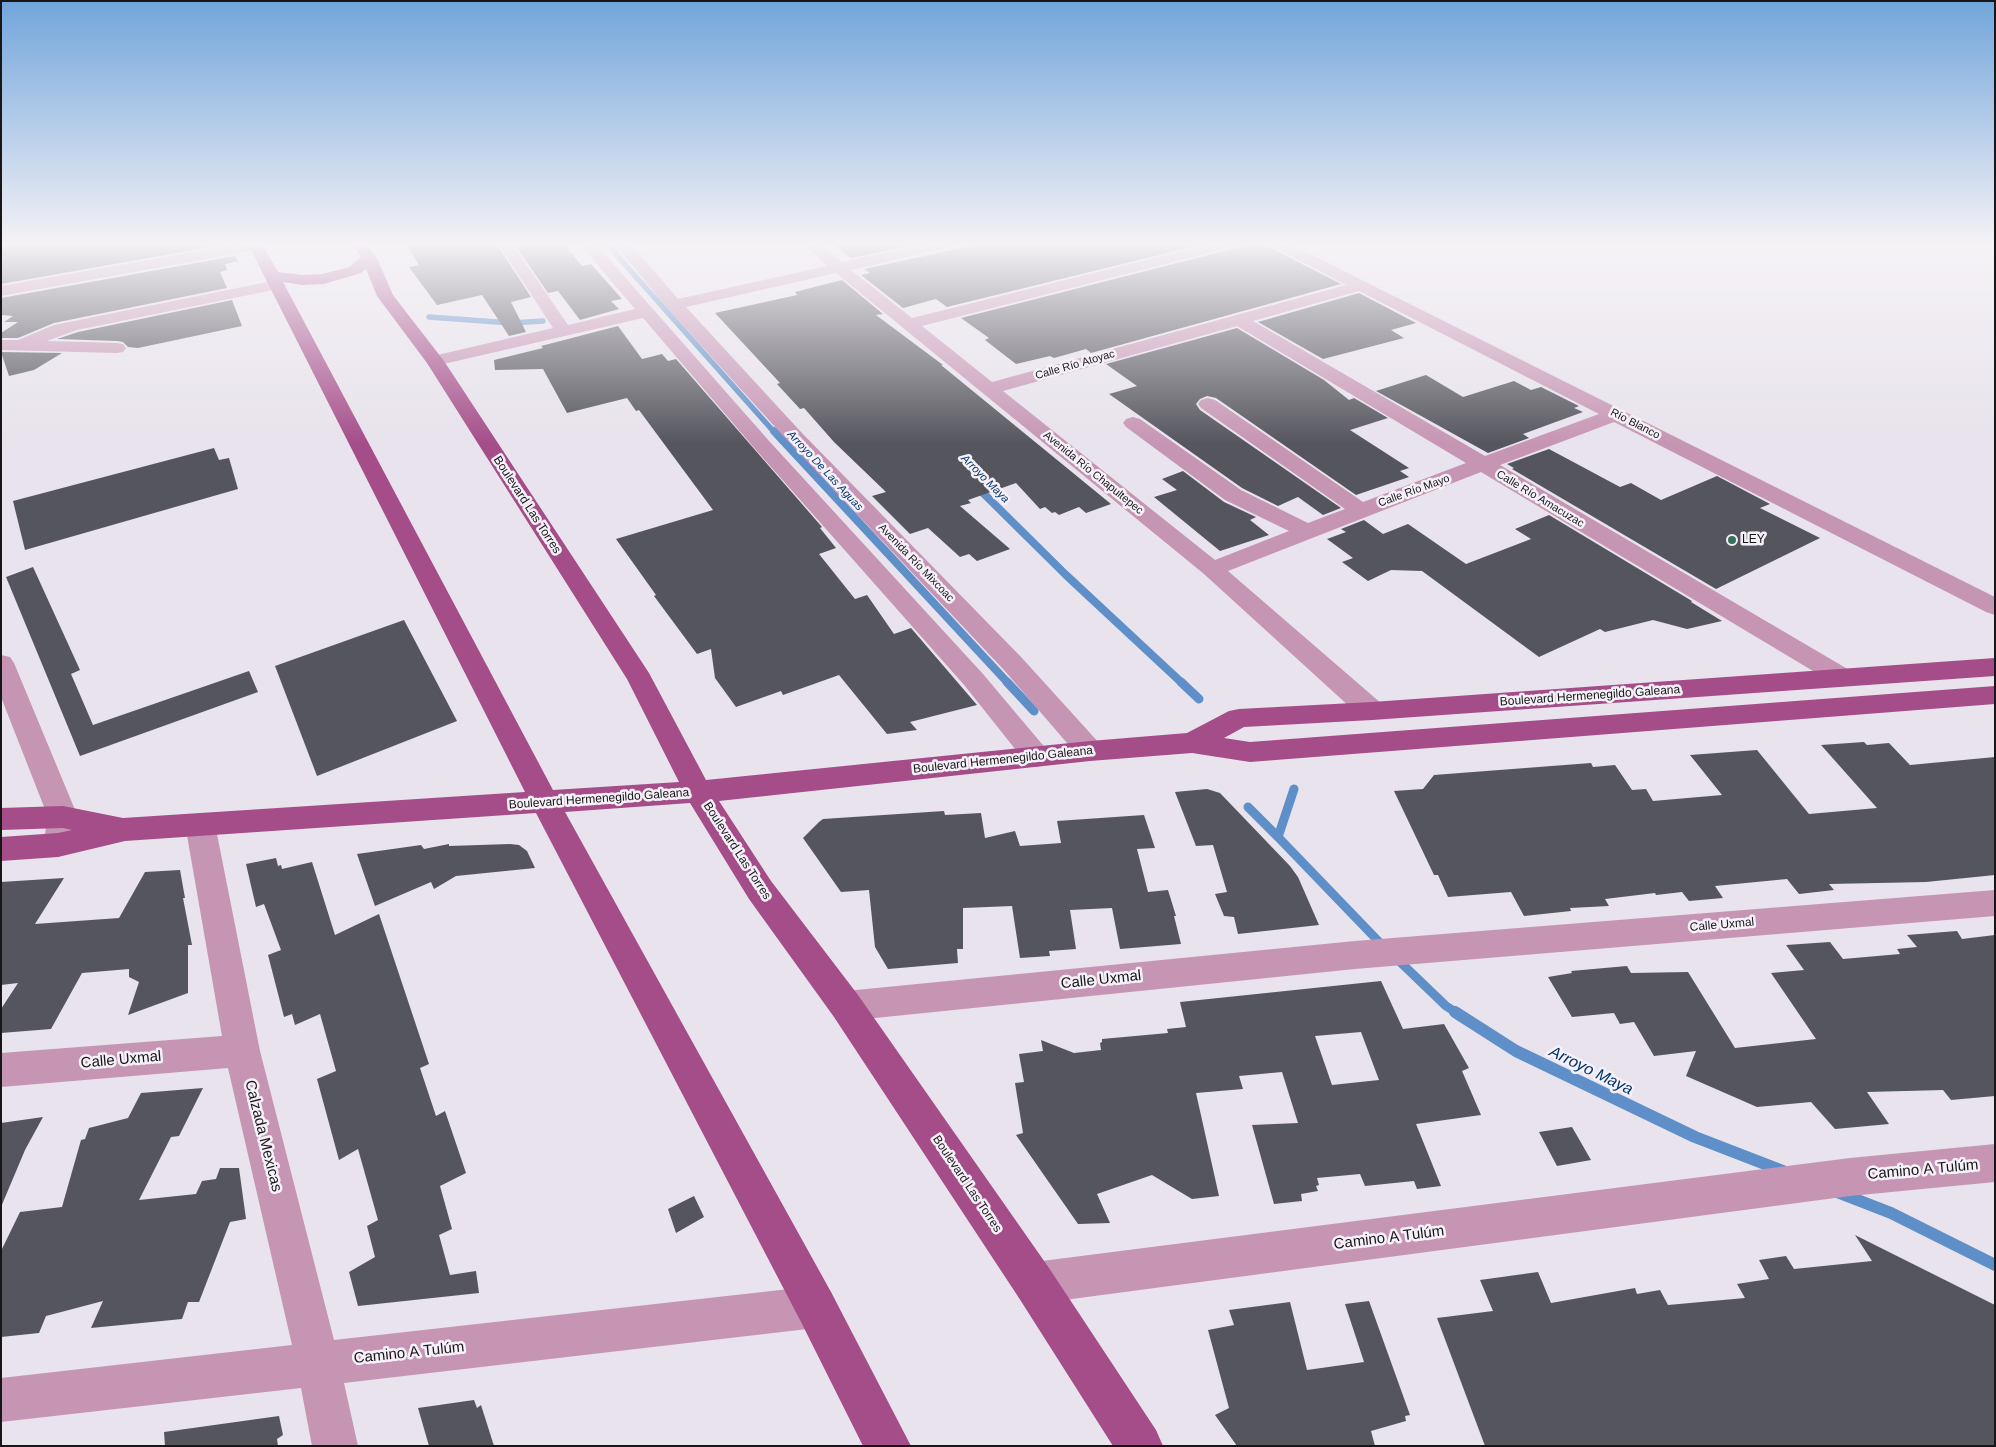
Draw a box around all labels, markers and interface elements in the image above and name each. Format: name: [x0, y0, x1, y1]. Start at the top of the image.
street label: Calle Río Atoyac: [1034, 347, 1116, 383]
street label: Río Blanco: [1608, 406, 1662, 442]
water label: Arroyo De Las Aguas: [785, 428, 865, 514]
street label: Avenida Río Chapultepec: [1040, 429, 1146, 517]
water label: Arroyo Maya: [958, 452, 1012, 506]
street label: Boulevard Las Torres: [490, 454, 564, 556]
street label: Calle Río Amacuzac: [1494, 468, 1586, 530]
street label: Calle Río Mayo: [1376, 472, 1452, 510]
street label: Avenida Río Mixcoac: [875, 521, 957, 605]
place label: LEY: [1742, 533, 1765, 547]
marker: LEY: [1726, 534, 1738, 546]
street label: Boulevard Hermenegildo Galeana: [1499, 683, 1681, 709]
street label: Boulevard Hermenegildo Galeana: [912, 743, 1094, 777]
street label: Boulevard Hermenegildo Galeana: [508, 786, 690, 812]
street label: Boulevard Las Torres: [700, 800, 774, 902]
street label: Calle Uxmal: [1689, 915, 1755, 935]
street label: Calle Uxmal: [1060, 967, 1142, 993]
water label: Arroyo Maya: [1546, 1042, 1636, 1100]
street label: Calle Uxmal: [80, 1048, 162, 1072]
street label: Calzada Mexicas: [240, 1078, 286, 1194]
street label: Boulevard Las Torres: [929, 1133, 1005, 1235]
street label: Camino A Tulúm: [1867, 1156, 1979, 1184]
street label: Camino A Tulúm: [1333, 1222, 1445, 1254]
street label: Camino A Tulúm: [353, 1338, 465, 1368]

